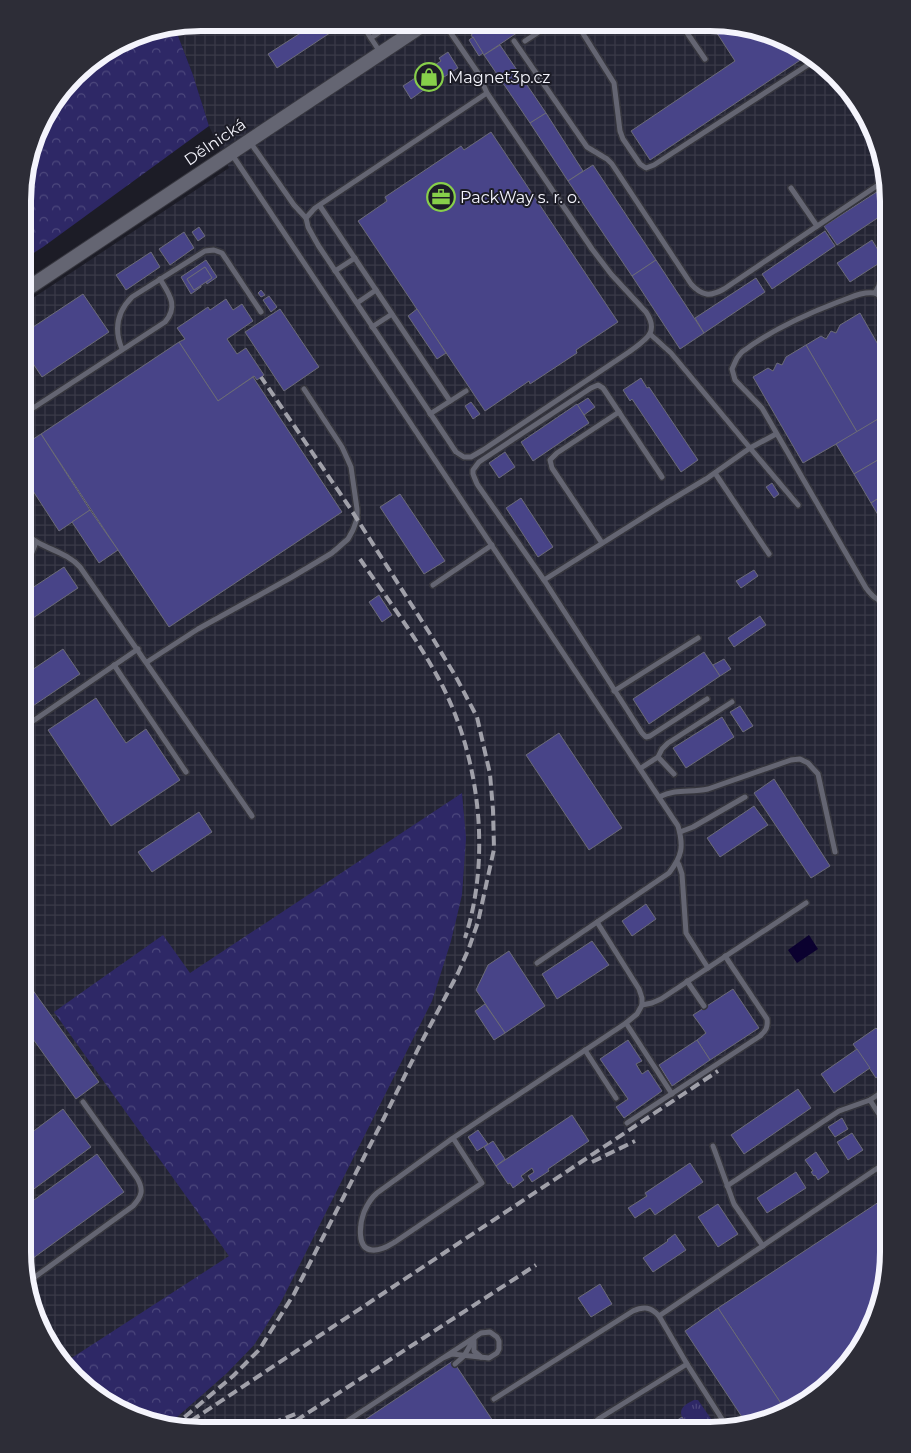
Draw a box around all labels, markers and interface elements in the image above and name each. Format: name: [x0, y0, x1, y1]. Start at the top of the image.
shop icon: Magnet3p.cz: [414, 62, 444, 92]
place label: Magnet3p.cz: [448, 68, 551, 87]
street label: Dělnická: [181, 115, 249, 169]
office icon: PackWay s. r. o.: [426, 182, 456, 212]
place label: PackWay s. r. o.: [460, 188, 580, 207]

